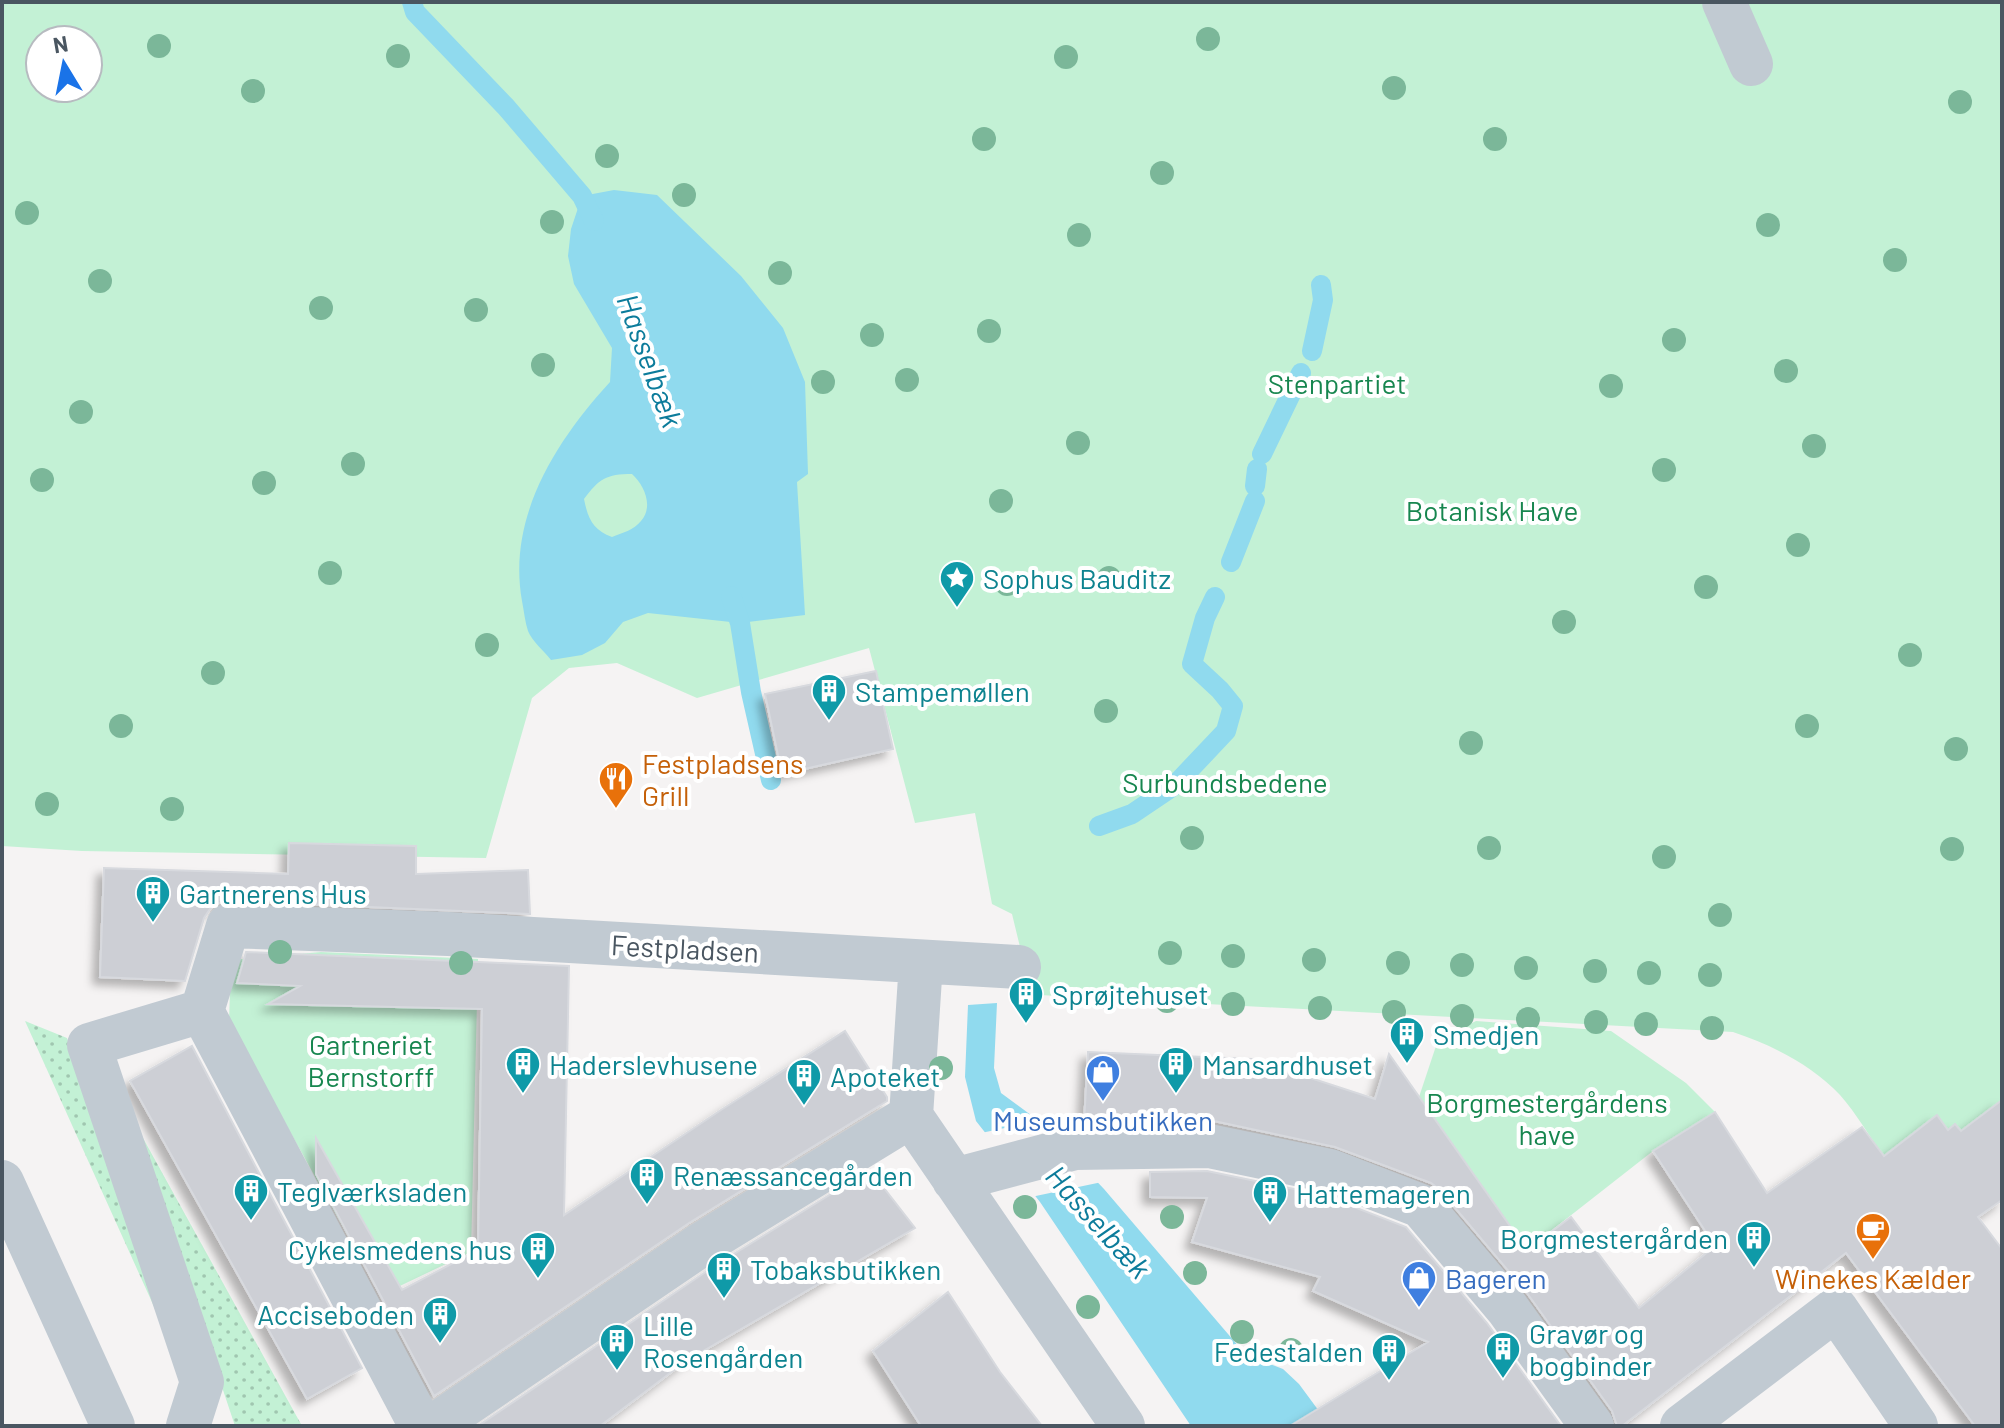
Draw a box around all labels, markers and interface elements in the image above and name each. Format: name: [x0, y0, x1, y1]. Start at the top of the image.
north arrow: [24, 24, 104, 104]
text: N: [51, 29, 70, 57]
water label: Hasselbæk: [610, 288, 692, 432]
park label: Stenpartiet: [1268, 366, 1406, 400]
park label: Botanisk Have: [1406, 493, 1578, 527]
place icon: Sophus Bauditz: [938, 559, 976, 609]
place label: Sophus Bauditz: [983, 561, 1171, 595]
building icon: Stampemøllen: [810, 672, 848, 722]
place label: Stampemøllen: [855, 674, 1030, 708]
place label: Festpladsens Grill: [642, 746, 804, 812]
restaurant icon: Festpladsens Grill: [597, 760, 635, 810]
park label: Surbundsbedene: [1122, 765, 1328, 799]
building icon: Gartnerens Hus: [134, 874, 172, 924]
place label: Gartnerens Hus: [179, 876, 367, 910]
street label: Festpladsen: [610, 927, 760, 969]
building icon: Sprøjtehuset: [1007, 975, 1045, 1025]
place label: Sprøjtehuset: [1052, 977, 1209, 1011]
building icon: Smedjen: [1388, 1015, 1426, 1065]
place label: Smedjen: [1433, 1017, 1539, 1051]
park label: Gartneriet Bernstorff: [308, 1027, 434, 1093]
building icon: Haderslevhusene: [504, 1045, 542, 1095]
building icon: Mansardhuset: [1157, 1045, 1195, 1095]
place label: Haderslevhusene: [549, 1047, 758, 1081]
place label: Mansardhuset: [1202, 1047, 1373, 1081]
shop icon: Museumsbutikken: [1084, 1053, 1122, 1103]
building icon: Apoteket: [785, 1057, 823, 1107]
place label: Apoteket: [830, 1059, 940, 1093]
park label: Borgmestergårdens have: [1426, 1085, 1668, 1151]
place label: Museumsbutikken: [993, 1103, 1213, 1137]
building icon: Renæssancegården: [628, 1156, 666, 1206]
water label: Hasselbæk: [1039, 1157, 1159, 1285]
place label: Renæssancegården: [673, 1158, 913, 1192]
building icon: Teglværksladen: [232, 1172, 270, 1222]
place label: Teglværksladen: [277, 1174, 467, 1208]
building icon: Hattemageren: [1251, 1174, 1289, 1224]
place label: Hattemageren: [1296, 1176, 1471, 1210]
cafe icon: Winekes Kælder: [1854, 1211, 1892, 1261]
building icon: Borgmestergården: [1735, 1219, 1773, 1269]
place label: Borgmestergården: [1500, 1221, 1728, 1255]
building icon: Cykelsmedens hus: [519, 1230, 557, 1280]
place label: Cykelsmedens hus: [288, 1232, 512, 1266]
building icon: Tobaksbutikken: [705, 1250, 743, 1300]
place label: Tobaksbutikken: [750, 1252, 941, 1286]
shop icon: Bageren: [1400, 1259, 1438, 1309]
place label: Bageren: [1445, 1261, 1547, 1295]
place label: Winekes Kælder: [1775, 1261, 1971, 1295]
building icon: Acciseboden: [421, 1295, 459, 1345]
place label: Acciseboden: [257, 1297, 414, 1331]
place label: Lille Rosengården: [643, 1308, 803, 1374]
place label: Gravør og bogbinder: [1529, 1316, 1652, 1382]
building icon: Lille Rosengården: [598, 1322, 636, 1372]
building icon: Gravør og bogbinder: [1484, 1330, 1522, 1380]
building icon: Fedestalden: [1370, 1332, 1408, 1382]
place label: Fedestalden: [1214, 1334, 1363, 1368]

